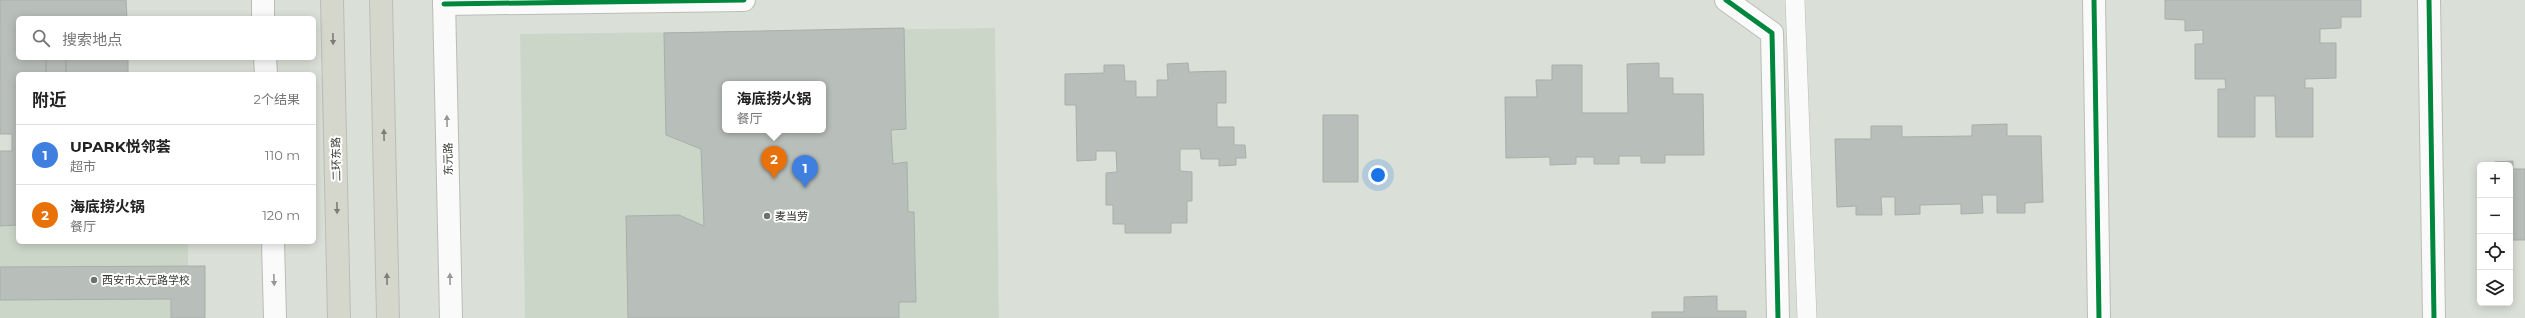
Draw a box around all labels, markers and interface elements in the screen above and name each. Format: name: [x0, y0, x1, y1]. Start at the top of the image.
search box: [16, 16, 316, 60]
icon: search: [30, 27, 52, 49]
text: 搜索地点: [62, 30, 122, 49]
one-way arrow: [330, 33, 336, 46]
popup: [722, 81, 826, 133]
text: 海底捞火锅: [736, 89, 812, 108]
text: 附近: [32, 90, 66, 110]
text: 2个结果: [254, 91, 300, 107]
text: 餐厅: [736, 110, 763, 126]
one-way arrow: [444, 114, 450, 127]
one-way arrow: [381, 128, 387, 141]
text: UPARK悦邻荟: [70, 137, 171, 156]
street label: 二环东路: [329, 137, 343, 181]
street label: 东元路: [441, 142, 455, 176]
pin: 2: [761, 146, 787, 179]
text: 1: [42, 147, 48, 163]
text: 110 m: [265, 147, 300, 163]
pin: 1: [792, 155, 818, 188]
text: 超市: [70, 158, 96, 174]
map controls: [2477, 162, 2513, 306]
button: +: [2477, 162, 2513, 198]
your location: [1368, 165, 1388, 185]
text: 海底捞火锅: [70, 197, 145, 216]
button: −: [2477, 198, 2513, 234]
one-way arrow: [333, 202, 340, 214]
text: 2: [41, 207, 49, 223]
text: 120 m: [262, 207, 300, 223]
place label: 麦当劳: [775, 209, 808, 223]
marker: 麦当劳: [762, 211, 772, 221]
text: 餐厅: [70, 218, 96, 234]
button: locate: [2477, 234, 2513, 270]
button: layers: [2477, 270, 2513, 306]
one-way arrow: [384, 272, 390, 285]
one-way arrow: [447, 272, 453, 285]
place label: 西安市太元路学校: [102, 273, 190, 287]
one-way arrow: [271, 274, 277, 287]
marker: 西安市太元路学校: [89, 275, 99, 285]

